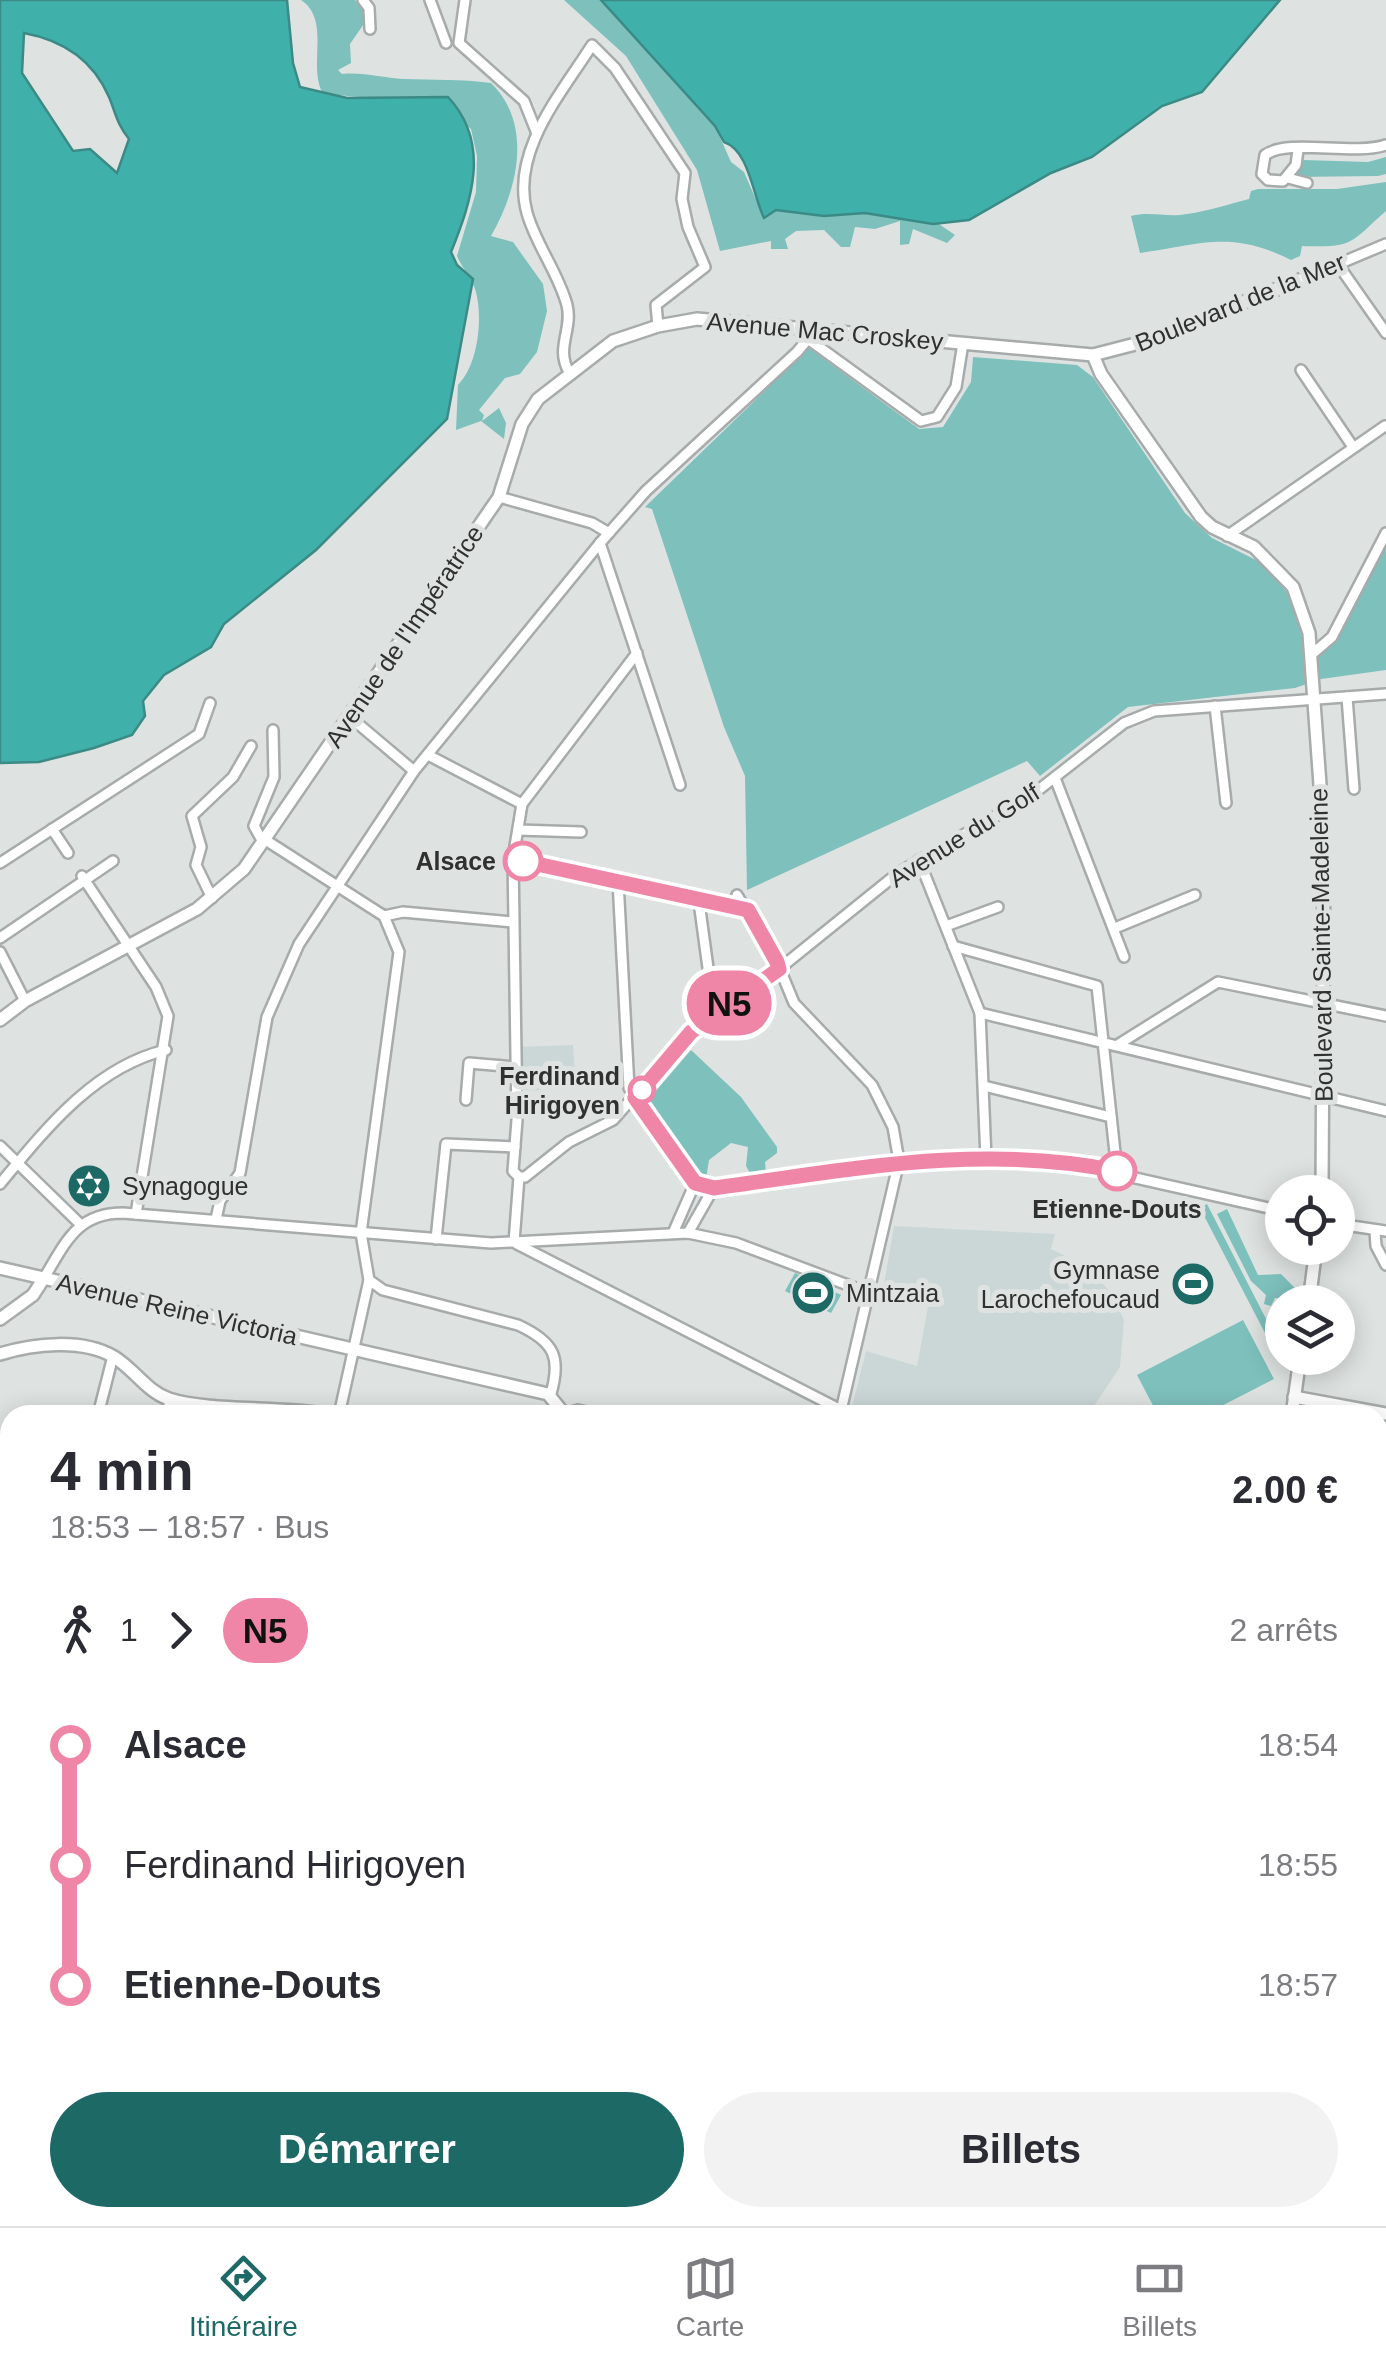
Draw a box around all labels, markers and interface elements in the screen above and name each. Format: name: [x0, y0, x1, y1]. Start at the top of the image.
street label: Boulevard de la Mer: [1131, 247, 1349, 357]
street label: Avenue Mac Croskey: [706, 307, 945, 355]
street label: Avenue de l'Impératrice: [319, 520, 489, 752]
street label: Avenue du Golf: [884, 778, 1044, 892]
street label: Boulevard Sainte-Madeleine: [1304, 788, 1338, 1102]
marker: Alsace: [504, 842, 542, 880]
place label: Alsace: [415, 847, 496, 875]
line badge: N5: [684, 970, 774, 1036]
text: N5: [707, 984, 751, 1023]
place label: Ferdinand Hirigoyen: [499, 1062, 620, 1119]
marker: Ferdinand Hirigoyen: [629, 1077, 655, 1103]
marker: Etienne-Douts: [1098, 1152, 1136, 1190]
synagogue icon: Synagogue: [66, 1163, 112, 1209]
place label: Synagogue: [122, 1172, 249, 1200]
map controls: [1265, 1175, 1355, 1375]
button: locate: [1265, 1175, 1355, 1265]
place label: Etienne-Douts: [1032, 1195, 1202, 1223]
place label: Gymnase Larochefoucaud: [981, 1256, 1160, 1313]
sports icon: Gymnase Larochefoucaud: [1170, 1261, 1216, 1307]
street label: Avenue Reine Victoria: [54, 1268, 300, 1350]
sports icon: Mintzaia: [790, 1270, 836, 1316]
place label: Mintzaia: [846, 1279, 939, 1307]
button: layers: [1265, 1285, 1355, 1375]
text: 4 min: [50, 1440, 194, 1502]
text: 2.00 €: [1232, 1469, 1338, 1511]
text: 18:53 – 18:57 · Bus: [50, 1509, 329, 1545]
icon: walk: [50, 1603, 105, 1658]
icon: forward: [153, 1603, 208, 1658]
text: N5: [243, 1611, 288, 1650]
text: 1: [120, 1612, 138, 1648]
text: 2 arrêts: [1230, 1612, 1338, 1648]
text: Alsace: [124, 1724, 247, 1766]
text: 18:54: [1258, 1727, 1338, 1763]
text: Ferdinand Hirigoyen: [124, 1844, 466, 1886]
text: 18:55: [1258, 1847, 1338, 1883]
text: Etienne-Douts: [124, 1964, 382, 2006]
text: 18:57: [1258, 1967, 1338, 2003]
button: Démarrer: [50, 2092, 684, 2207]
button: Billets: [704, 2092, 1338, 2207]
tab: Itinéraire: [189, 2251, 298, 2343]
tab: Carte: [676, 2251, 744, 2343]
tab: Billets: [1122, 2251, 1197, 2343]

